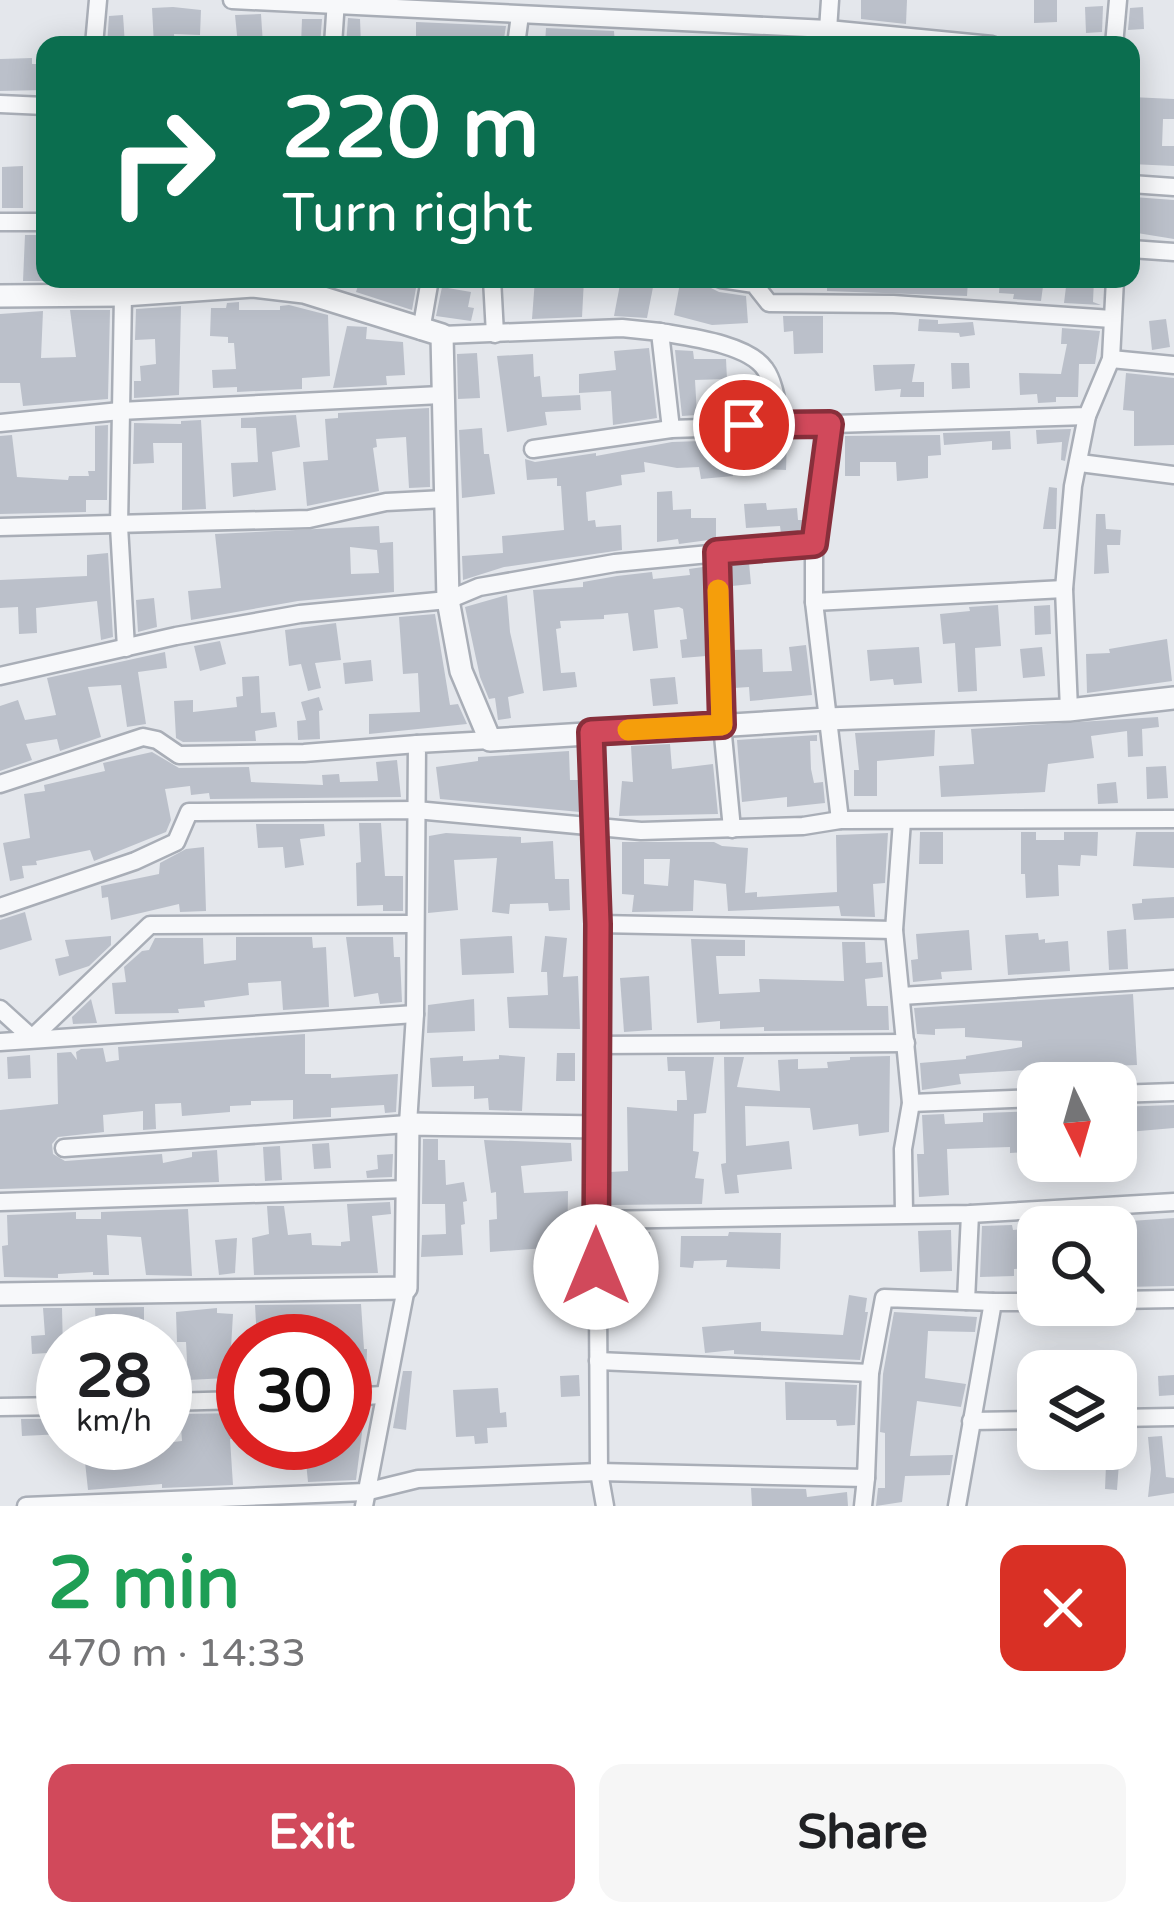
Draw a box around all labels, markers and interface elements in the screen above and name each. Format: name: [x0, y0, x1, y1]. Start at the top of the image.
text: 220 m: [282, 79, 539, 180]
icon: right: [84, 84, 240, 240]
text: Turn right: [282, 181, 533, 246]
pin: [693, 374, 795, 476]
icon: arrive: [711, 392, 777, 458]
north arrow: [1017, 1062, 1137, 1182]
map controls: [1017, 1062, 1137, 1470]
position arrow: [533, 1204, 659, 1330]
button: search: [1017, 1206, 1137, 1326]
speed limit sign: 30: [216, 1314, 372, 1470]
text: 28: [76, 1341, 152, 1413]
button: layers: [1017, 1350, 1137, 1470]
text: km/h: [76, 1403, 152, 1440]
text: 2 min: [48, 1541, 240, 1628]
button: close: [1000, 1545, 1126, 1671]
text: 470 m · 14:33: [48, 1630, 306, 1677]
button: Exit: [48, 1764, 575, 1902]
button: Share: [599, 1764, 1126, 1902]

